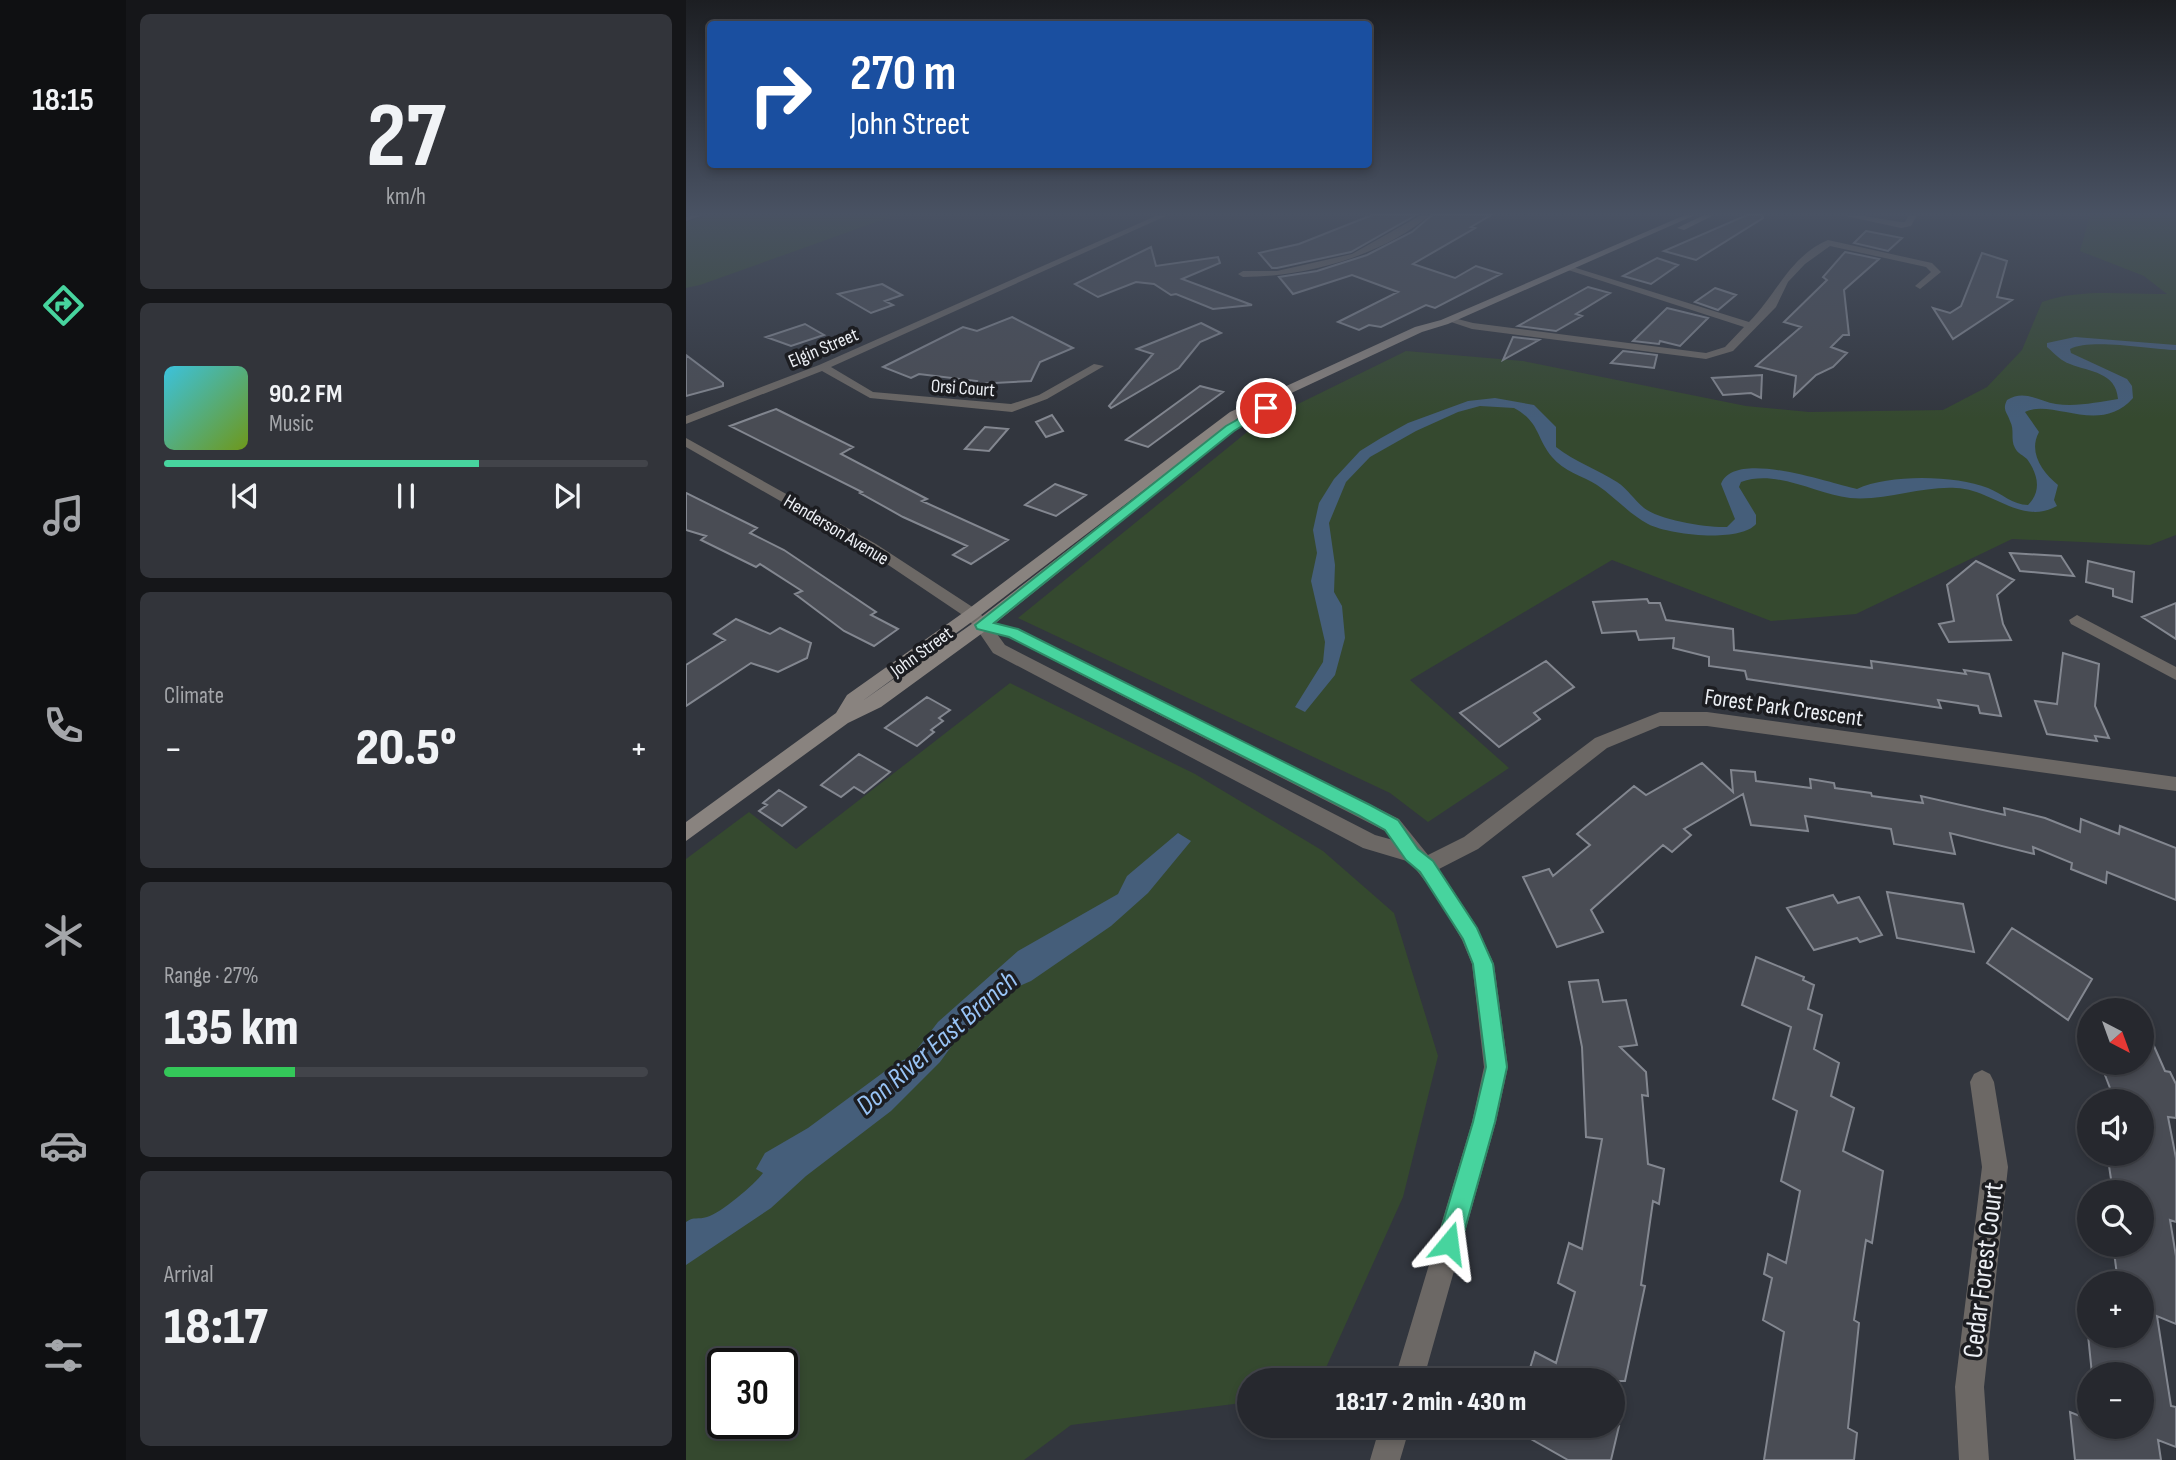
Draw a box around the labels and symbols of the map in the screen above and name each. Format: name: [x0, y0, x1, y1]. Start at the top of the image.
street label: Elgin Street: [785, 323, 862, 373]
street label: Orsi Court: [930, 375, 996, 402]
pin: [1236, 378, 1296, 438]
street label: Henderson Avenue: [780, 490, 893, 571]
street label: John Street: [886, 622, 958, 683]
street label: Forest Park Crescent: [1703, 683, 1865, 733]
water label: Don River East Branch: [850, 964, 1025, 1122]
north arrow: [2077, 998, 2154, 1074]
street label: Cedar Forest Court: [1956, 1180, 2011, 1360]
position arrow: [1412, 1206, 1486, 1280]
speed limit sign: 30: [707, 1348, 798, 1439]

